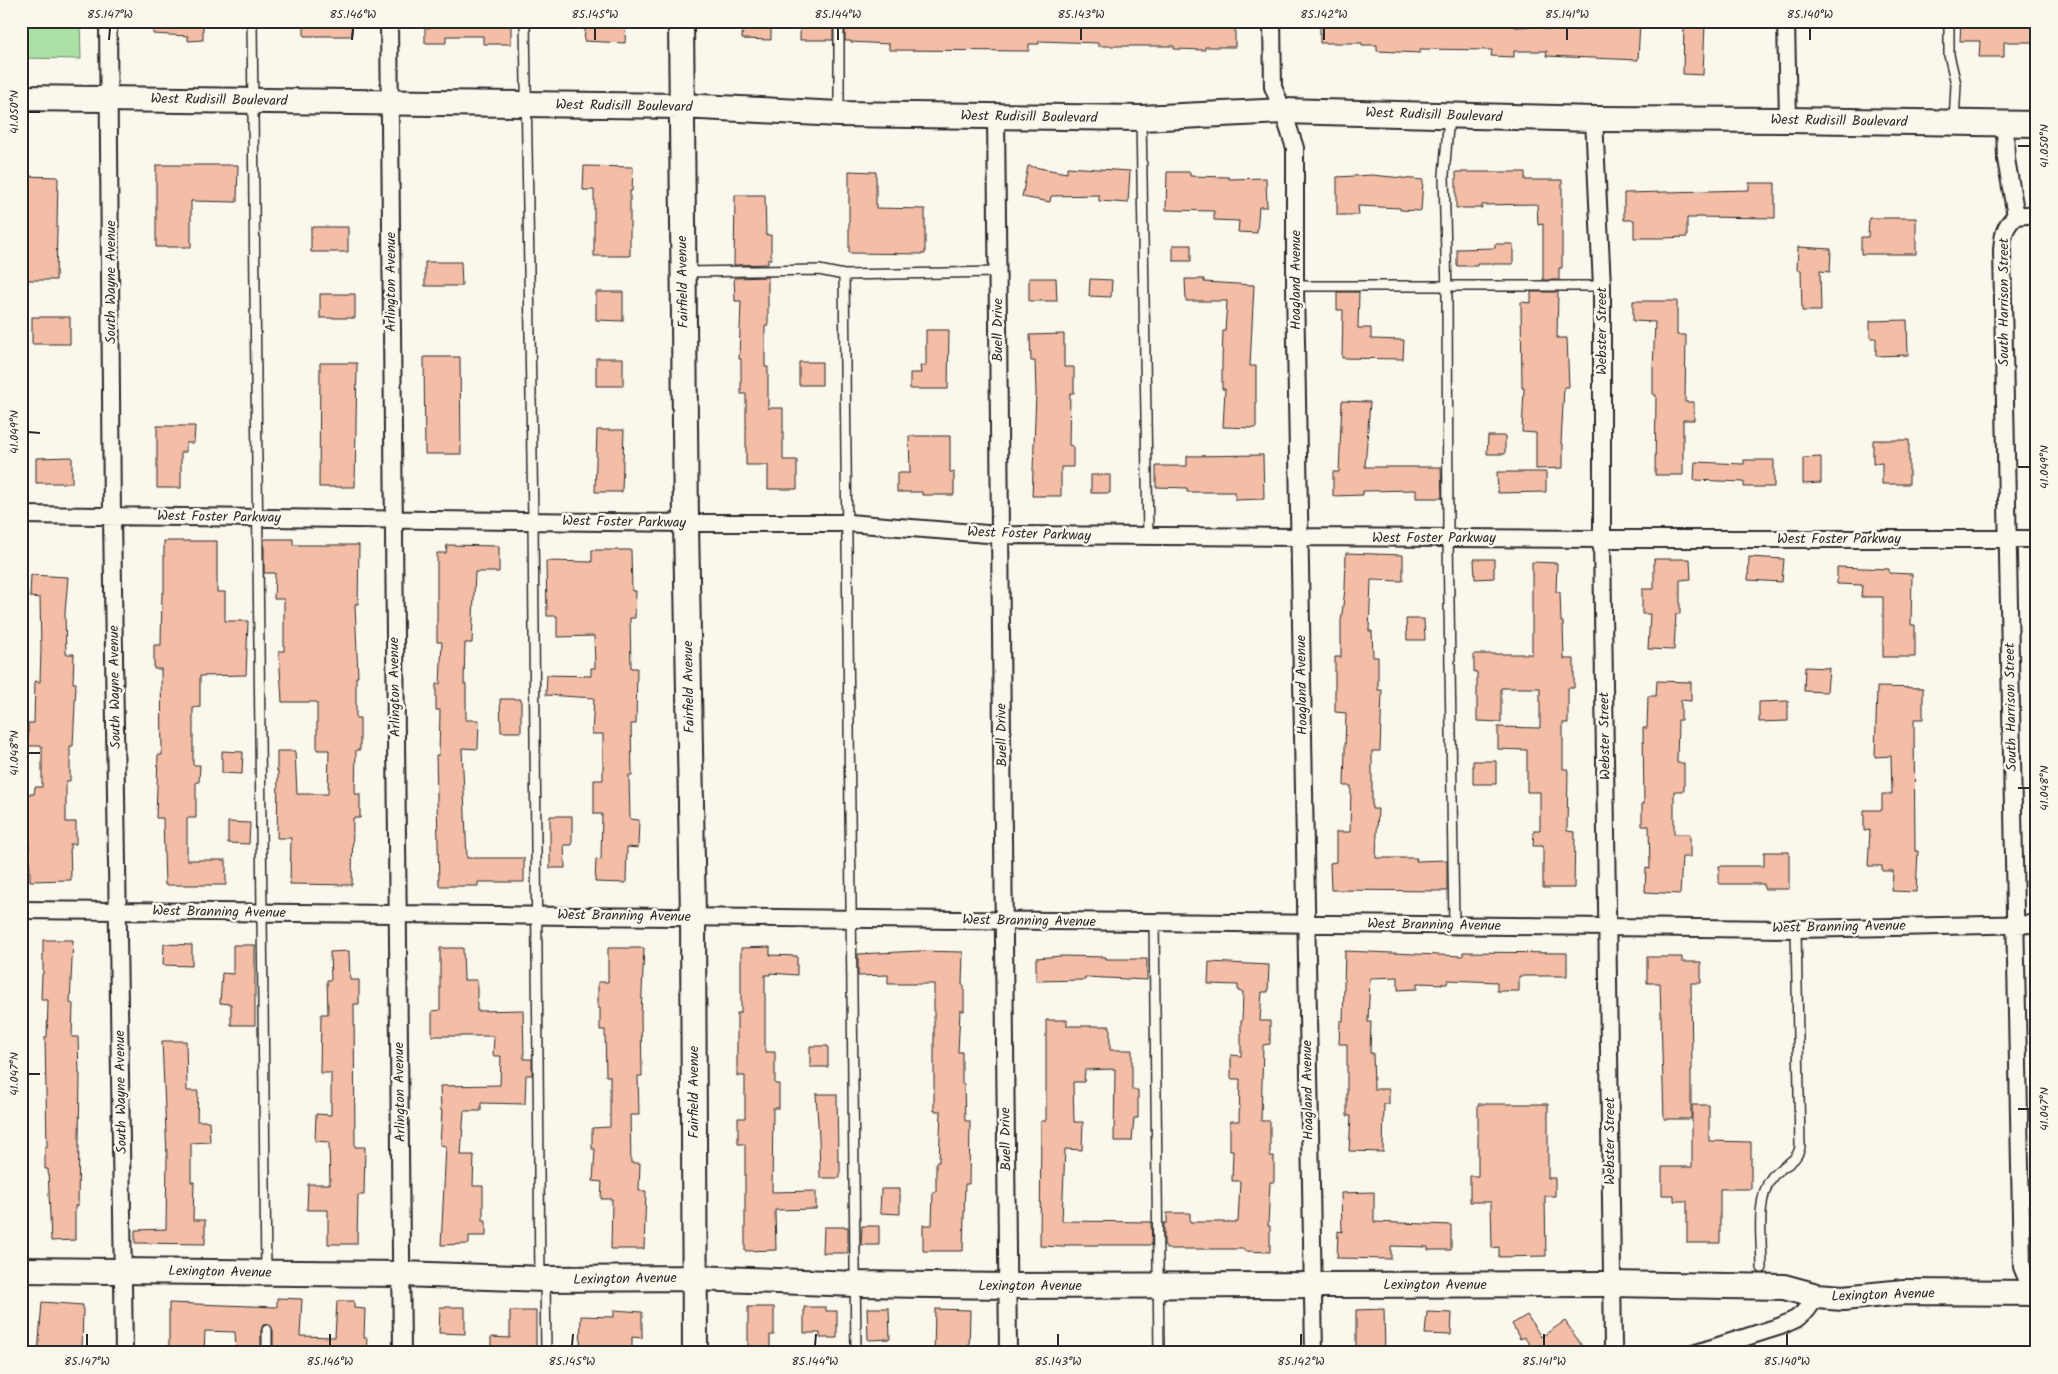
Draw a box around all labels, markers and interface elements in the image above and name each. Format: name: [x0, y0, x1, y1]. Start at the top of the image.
text: 85.147°W: [87, 5, 133, 24]
text: 85.146°W: [329, 5, 377, 24]
text: 85.145°W: [572, 5, 618, 24]
text: 85.144°W: [815, 5, 861, 24]
text: 85.143°W: [1057, 5, 1105, 24]
text: 85.142°W: [1300, 5, 1348, 24]
text: 85.141°W: [1545, 5, 1589, 24]
text: 85.140°W: [1787, 5, 1833, 24]
street label: West Rudisill Boulevard: [150, 88, 289, 112]
text: 41.050°N: [5, 90, 24, 134]
street label: West Rudisill Boulevard: [555, 94, 694, 118]
street label: West Rudisill Boulevard: [1365, 102, 1504, 128]
street label: West Rudisill Boulevard: [960, 105, 1099, 129]
street label: West Rudisill Boulevard: [1770, 109, 1909, 133]
text: 41.050°N: [2035, 124, 2054, 168]
street label: South Wayne Avenue: [100, 219, 122, 344]
street label: Hoagland Avenue: [1285, 229, 1307, 330]
street label: Arlington Avenue: [380, 231, 402, 332]
street label: Fairfield Avenue: [671, 235, 695, 329]
street label: South Harrison Street: [1993, 237, 2015, 366]
street label: Webster Street: [1591, 286, 1613, 375]
street label: Buell Drive: [987, 297, 1009, 362]
text: 41.049°N: [5, 410, 24, 454]
text: 41.049°N: [2035, 445, 2054, 489]
street label: West Foster Parkway: [157, 505, 281, 529]
street label: West Foster Parkway: [562, 510, 686, 534]
street label: West Foster Parkway: [967, 521, 1092, 547]
street label: West Foster Parkway: [1372, 527, 1496, 549]
street label: West Foster Parkway: [1777, 528, 1901, 550]
street label: South Wayne Avenue: [103, 624, 127, 749]
street label: Hoagland Avenue: [1290, 634, 1314, 735]
street label: Arlington Avenue: [383, 636, 407, 737]
street label: Fairfield Avenue: [677, 640, 701, 734]
street label: South Harrison Street: [1999, 642, 2023, 771]
street label: Webster Street: [1593, 691, 1617, 780]
street label: Buell Drive: [990, 702, 1014, 767]
text: 41.048°N: [5, 730, 24, 776]
text: 41.048°N: [2035, 765, 2054, 811]
street label: West Branning Avenue: [152, 900, 287, 924]
street label: West Branning Avenue: [557, 904, 692, 928]
street label: West Branning Avenue: [962, 909, 1097, 933]
street label: West Branning Avenue: [1367, 913, 1502, 937]
street label: West Branning Avenue: [1772, 915, 1907, 939]
street label: South Wayne Avenue: [109, 1029, 133, 1154]
street label: Hoagland Avenue: [1296, 1039, 1320, 1140]
street label: Arlington Avenue: [388, 1041, 412, 1142]
street label: Fairfield Avenue: [683, 1045, 705, 1138]
text: 41.047°N: [5, 1052, 24, 1096]
text: 41.047°N: [2035, 1087, 2054, 1131]
street label: Webster Street: [1599, 1096, 1621, 1185]
street label: Buell Drive: [994, 1106, 1018, 1171]
street label: Lexington Avenue: [168, 1260, 273, 1284]
street label: Lexington Avenue: [573, 1267, 678, 1291]
street label: Lexington Avenue: [1383, 1274, 1487, 1296]
street label: Lexington Avenue: [978, 1275, 1082, 1297]
street label: Lexington Avenue: [1831, 1282, 1936, 1308]
text: 85.147°W: [64, 1352, 110, 1371]
text: 85.146°W: [306, 1352, 354, 1371]
text: 85.145°W: [549, 1352, 595, 1371]
text: 85.144°W: [792, 1352, 838, 1371]
text: 85.143°W: [1034, 1352, 1082, 1371]
text: 85.142°W: [1277, 1352, 1325, 1371]
text: 85.141°W: [1522, 1352, 1566, 1371]
text: 85.140°W: [1764, 1352, 1810, 1371]

